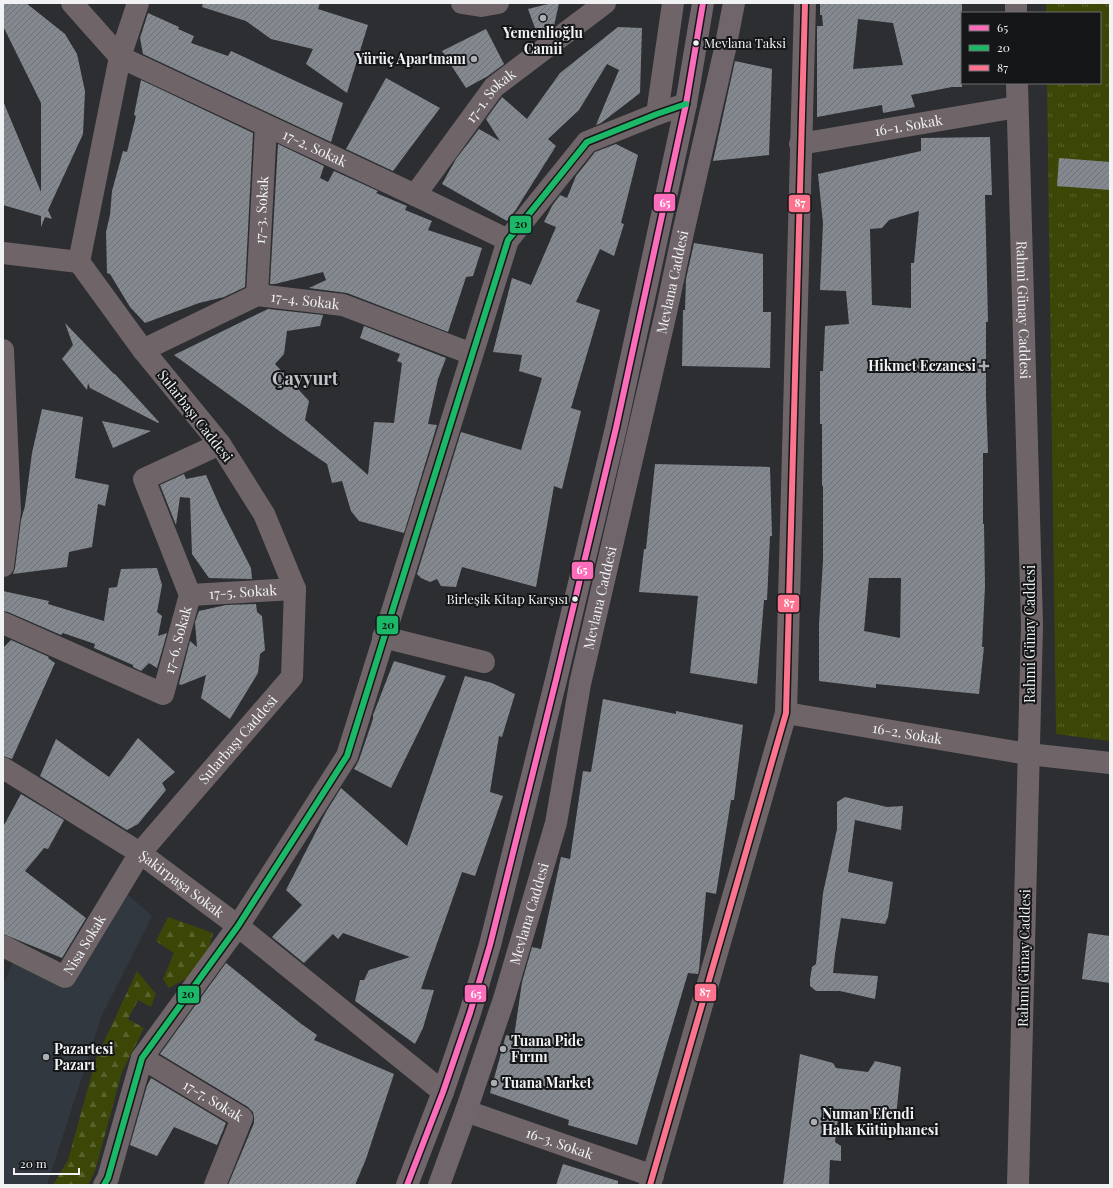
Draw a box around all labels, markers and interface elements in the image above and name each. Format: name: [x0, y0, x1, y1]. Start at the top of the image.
legend: [961, 12, 1101, 84]
marker: Yemenlioğlu Camii: [538, 13, 548, 23]
text: 65: [997, 19, 1008, 35]
place label: Yemenlioğlu Camii: [502, 23, 584, 58]
place label: Mevlana Taksi: [704, 34, 786, 51]
marker: Mevlana Taksi: [691, 38, 701, 48]
text: 20: [997, 39, 1010, 55]
place label: Yürüç Apartmanı: [355, 49, 467, 68]
marker: Yürüç Apartmanı: [469, 54, 479, 64]
text: 87: [997, 59, 1008, 75]
street label: 17-1. Sokak: [461, 64, 519, 127]
street label: 16-1. Sokak: [873, 110, 944, 140]
street label: 17-2. Sokak: [280, 124, 350, 171]
street label: 17-3. Sokak: [250, 175, 272, 245]
line badge: 65: [653, 193, 676, 212]
line badge: 87: [788, 194, 811, 213]
text: 65: [659, 195, 671, 210]
text: 87: [794, 195, 806, 210]
line badge: 20: [509, 215, 532, 234]
text: 20: [515, 216, 527, 231]
street label: Mevlana Caddesi: [651, 228, 692, 336]
street label: Rahmi Günay Caddesi: [1012, 241, 1035, 379]
street label: 17-4. Sokak: [270, 287, 341, 314]
place label: Hikmet Eczanesi: [868, 356, 977, 375]
marker: Hikmet Eczanesi: [979, 361, 989, 371]
street label: Sularbaşı Caddesi: [154, 366, 237, 466]
district label: Çayyurt: [272, 366, 339, 390]
street label: Mevlana Caddesi: [578, 544, 621, 651]
line badge: 65: [571, 561, 594, 580]
text: 65: [576, 562, 588, 577]
street label: Rahmi Günay Caddesi: [1020, 565, 1039, 703]
street label: 17-5. Sokak: [208, 580, 278, 603]
place label: Birleşik Kitap Karşısı: [446, 590, 568, 607]
marker: Birleşik Kitap Karşısı: [570, 594, 580, 604]
line badge: 87: [777, 594, 800, 613]
text: 87: [783, 595, 795, 610]
street label: 17-6. Sokak: [159, 604, 196, 676]
line badge: 20: [376, 615, 399, 635]
text: 20: [382, 617, 394, 632]
street label: Sularbaşı Caddesi: [194, 691, 281, 788]
street label: 16-2. Sokak: [871, 718, 944, 748]
street label: Şakirpaşa Sokak: [135, 846, 228, 922]
street label: Mevlana Caddesi: [505, 860, 553, 967]
street label: Rahmi Günay Caddesi: [1013, 889, 1034, 1027]
street label: Nisa Sokak: [58, 910, 110, 978]
line badge: 87: [694, 983, 717, 1002]
line badge: 65: [464, 984, 487, 1003]
text: 87: [699, 984, 711, 999]
line badge: 20: [177, 985, 200, 1004]
text: 20: [182, 986, 194, 1001]
text: 65: [470, 986, 482, 1001]
place label: Tuana Pide Fırını: [511, 1031, 583, 1066]
place label: Pazartesi Pazarı: [54, 1039, 114, 1074]
marker: Tuana Pide Fırını: [498, 1044, 508, 1054]
marker: Pazartesi Pazarı: [41, 1052, 51, 1062]
place label: Tuana Market: [502, 1073, 592, 1092]
street label: 17-7. Sokak: [180, 1075, 247, 1126]
marker: Tuana Market: [489, 1078, 499, 1088]
place label: Numan Efendi Halk Kütüphanesi: [822, 1104, 939, 1139]
marker: Numan Efendi Halk Kütüphanesi: [809, 1117, 819, 1127]
street label: 16-3. Sokak: [523, 1123, 596, 1164]
scale bar: [14, 1150, 79, 1176]
text: 20 m: [20, 1155, 47, 1171]

